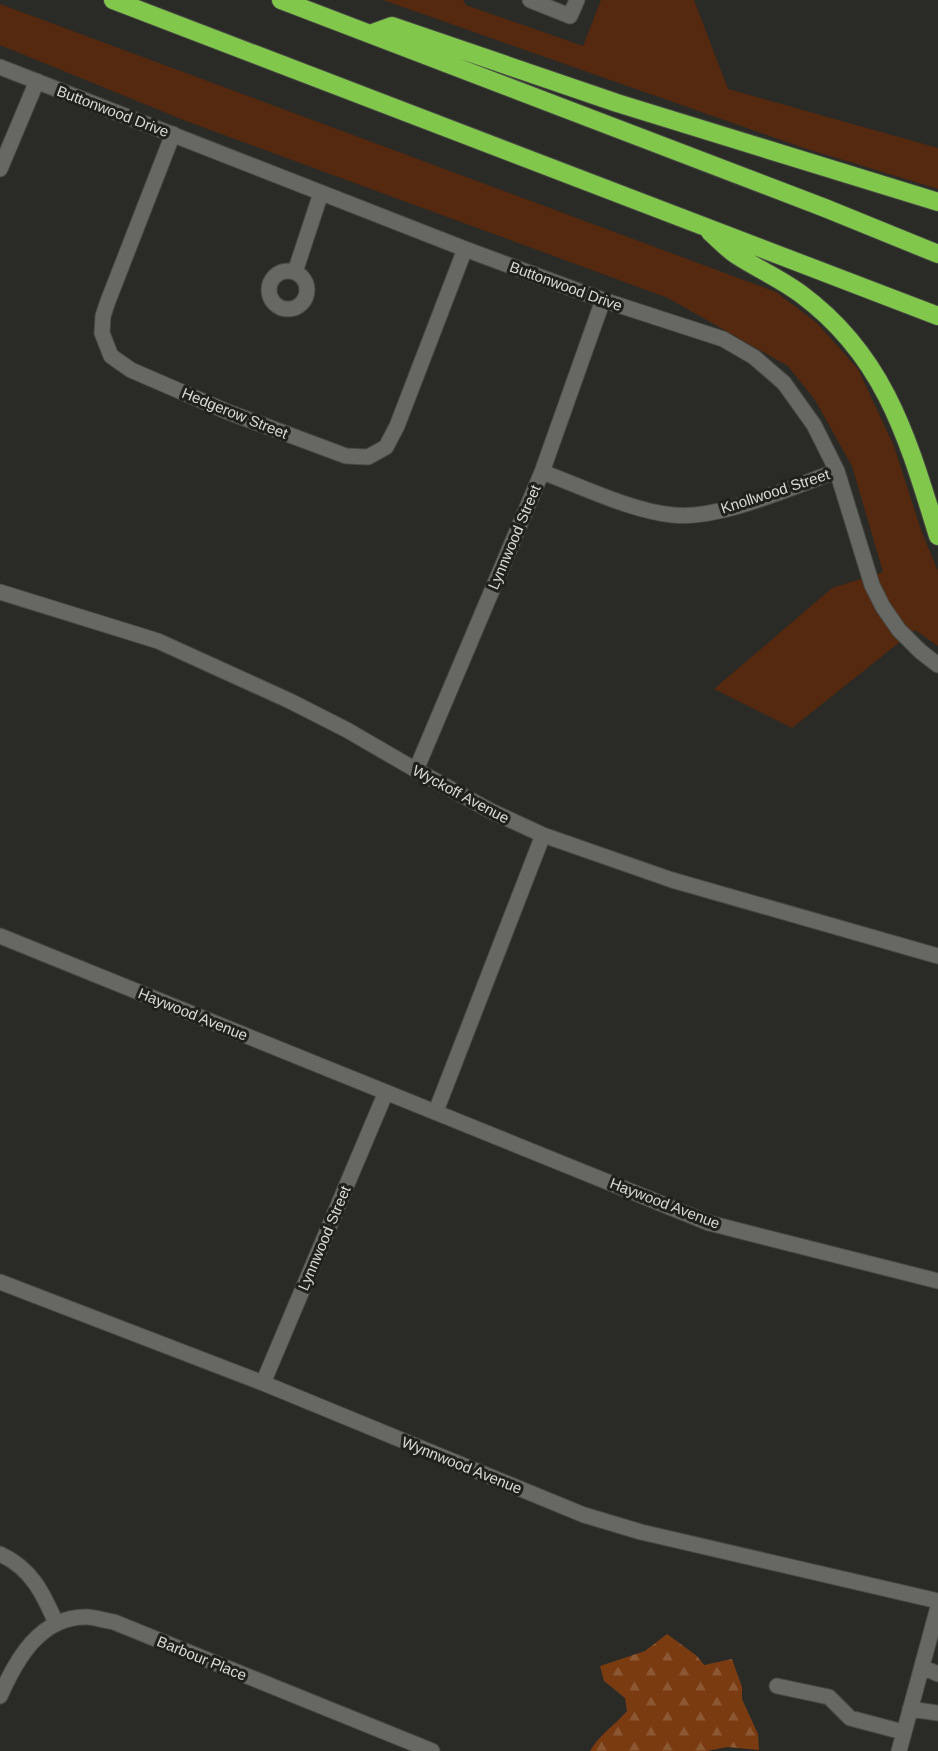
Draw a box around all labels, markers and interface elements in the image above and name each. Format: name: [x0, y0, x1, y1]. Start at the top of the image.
street label: Buttonwood Drive: [55, 82, 171, 140]
street label: Buttonwood Drive: [507, 258, 625, 314]
street label: Hedgerow Street: [180, 384, 291, 442]
street label: Knollwood Street: [718, 465, 832, 517]
street label: Lynnwood Street: [484, 481, 544, 592]
street label: Wyckoff Avenue: [410, 761, 512, 827]
street label: Haywood Avenue: [136, 984, 250, 1044]
street label: Haywood Avenue: [608, 1174, 722, 1232]
street label: Lynnwood Street: [294, 1182, 354, 1293]
street label: Wynnwood Avenue: [399, 1433, 525, 1497]
street label: Barbour Place: [155, 1632, 249, 1684]

